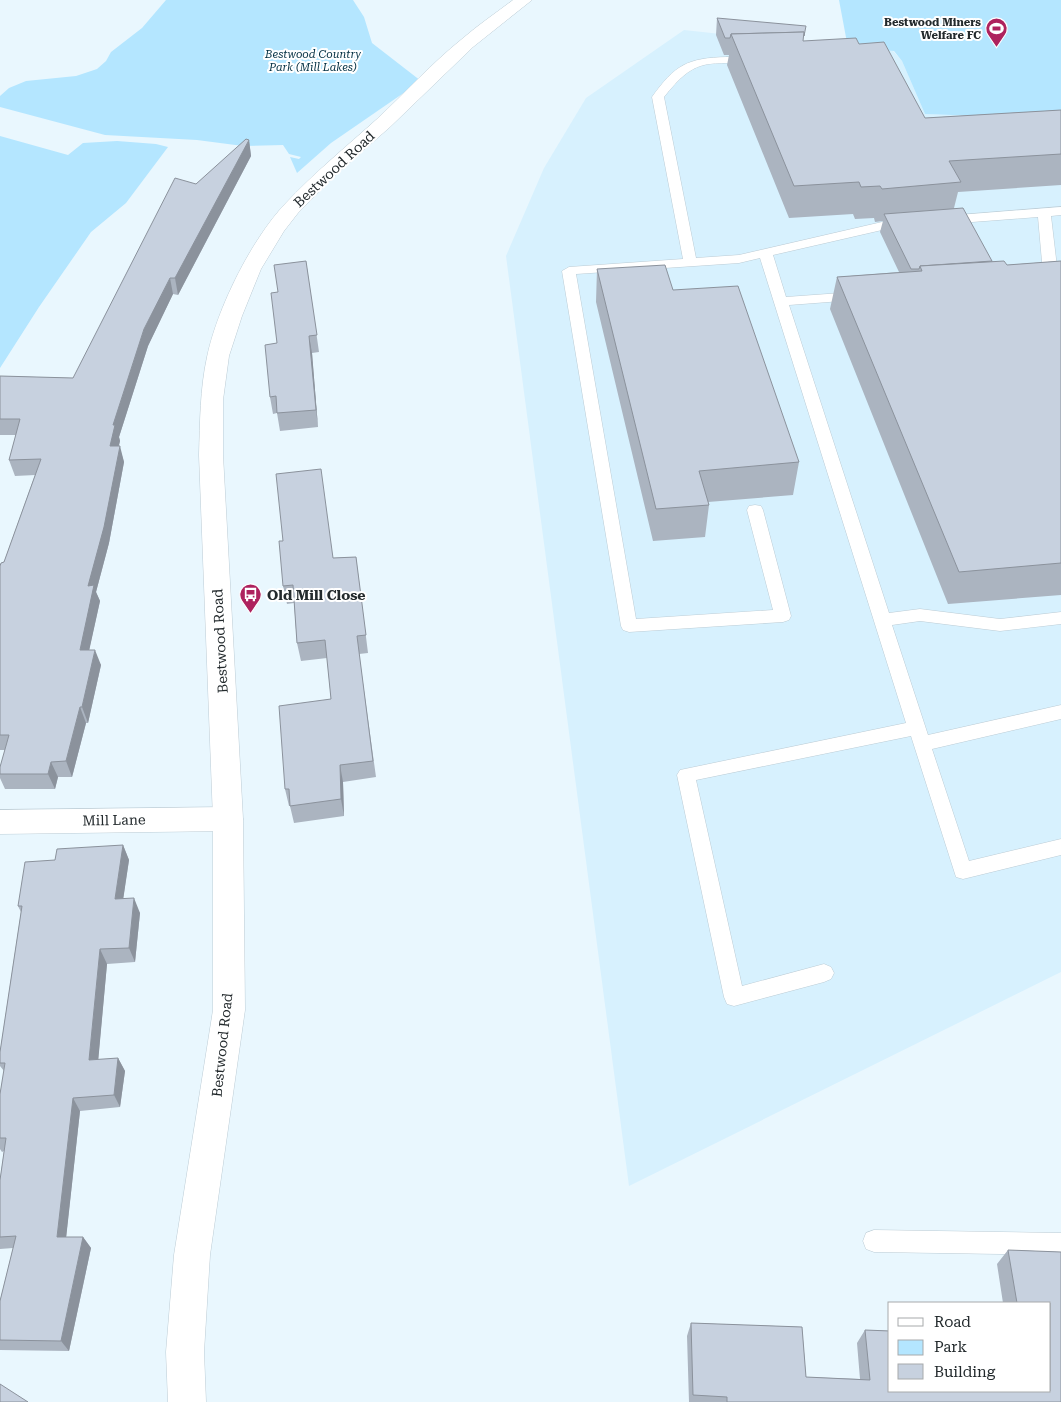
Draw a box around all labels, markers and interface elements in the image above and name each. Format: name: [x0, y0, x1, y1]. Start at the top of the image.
place label: Bestwood Miners Welfare FC: [884, 16, 981, 42]
sports icon: Bestwood Miners Welfare FC: [985, 16, 1009, 47]
park label: Bestwood Country Park (Mill Lakes): [264, 48, 361, 74]
street label: Bestwood Road: [290, 127, 378, 211]
bus stop icon: Old Mill Close: [239, 583, 263, 614]
place label: Old Mill Close: [267, 587, 366, 603]
street label: Bestwood Road: [209, 588, 231, 694]
street label: Mill Lane: [82, 811, 146, 829]
street label: Bestwood Road: [209, 992, 235, 1098]
legend: [888, 1302, 1051, 1392]
text: Road: [934, 1313, 971, 1331]
text: Park: [934, 1338, 968, 1356]
text: Building: [934, 1363, 996, 1381]

